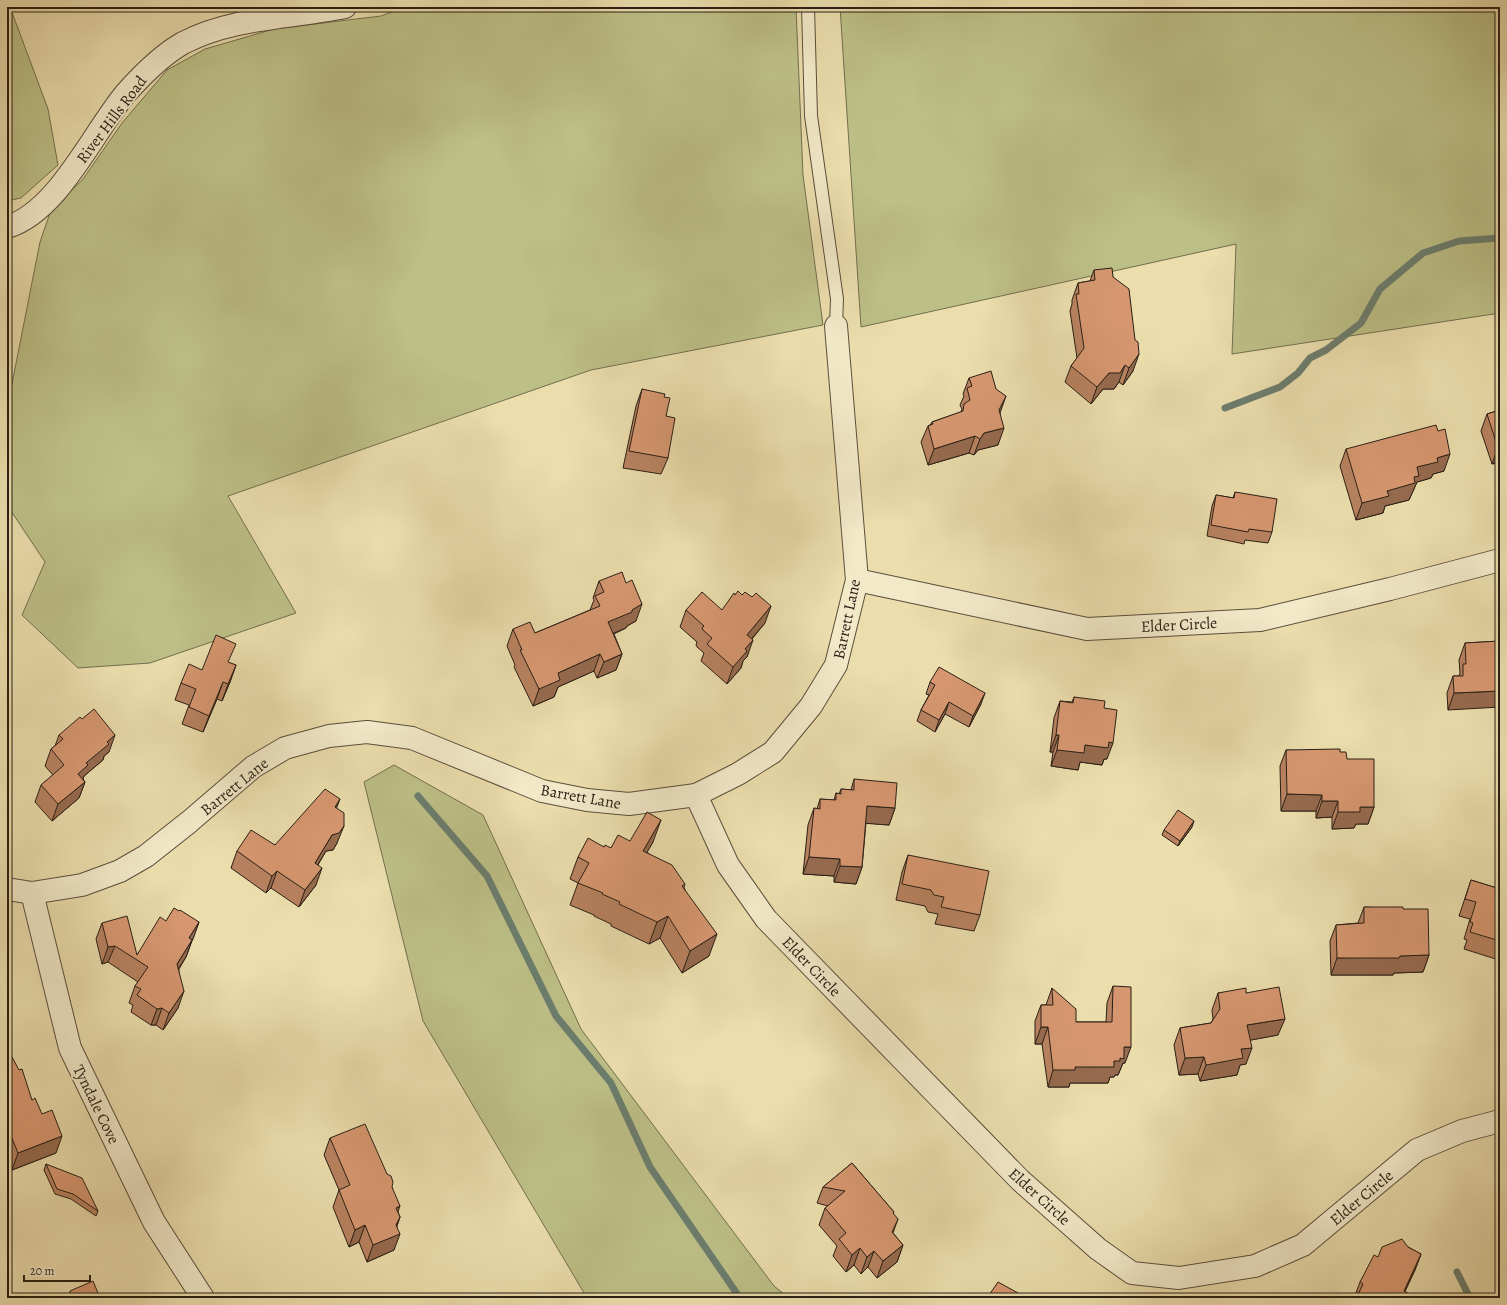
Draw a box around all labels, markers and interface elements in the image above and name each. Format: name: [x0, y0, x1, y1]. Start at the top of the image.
street label: River Hills Road: [72, 71, 152, 168]
street label: Barrett Lane: [828, 577, 866, 661]
street label: Elder Circle: [1140, 612, 1218, 638]
street label: Barrett Lane: [196, 753, 273, 821]
street label: Barrett Lane: [539, 779, 623, 815]
street label: Elder Circle: [777, 932, 846, 1002]
street label: Tyndale Cove: [67, 1061, 125, 1148]
street label: Elder Circle: [1004, 1163, 1075, 1230]
street label: Elder Circle: [1325, 1165, 1398, 1231]
scale bar: [24, 1257, 90, 1283]
text: 20 m: [30, 1263, 54, 1279]

